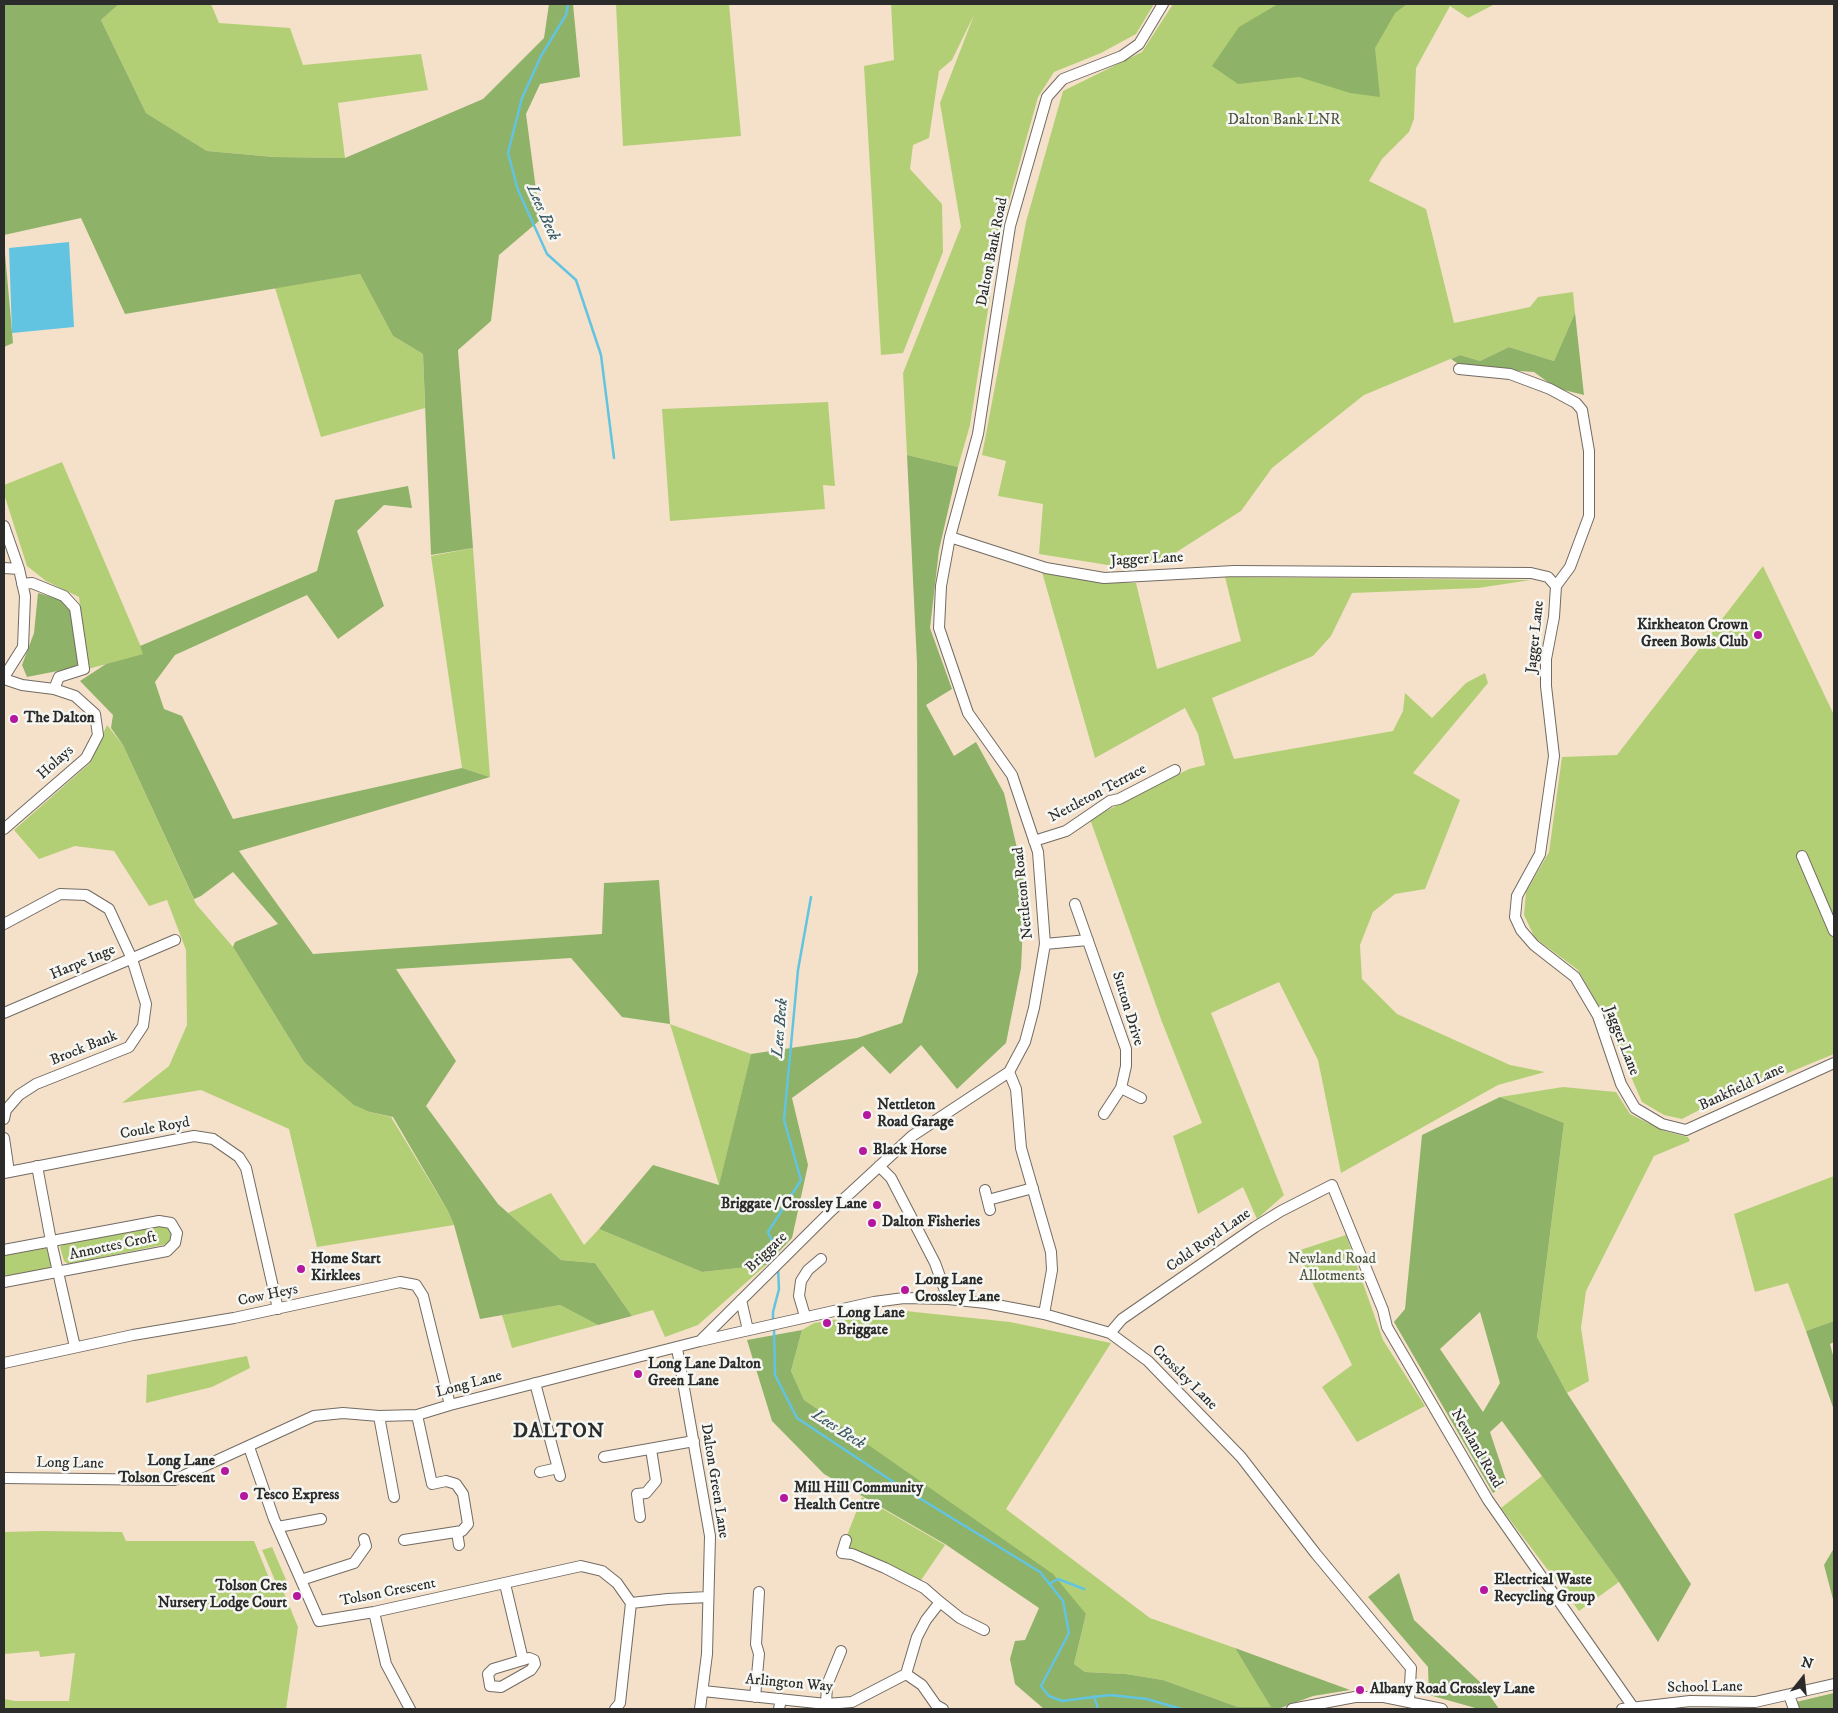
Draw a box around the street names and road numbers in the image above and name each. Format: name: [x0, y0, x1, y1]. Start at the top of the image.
street label: Dalton Bank Road: [974, 196, 1012, 308]
street label: Jagger Lane: [1110, 549, 1184, 571]
street label: Jagger Lane: [1523, 600, 1549, 674]
street label: Holays: [34, 742, 78, 784]
street label: Nettleton Terrace: [1046, 761, 1150, 827]
street label: Nettleton Road: [1010, 846, 1038, 940]
street label: Harpe Inge: [48, 941, 118, 985]
street label: Sutton Drive: [1107, 970, 1147, 1048]
street label: Jagger Lane: [1600, 1004, 1642, 1078]
street label: Brock Bank: [48, 1027, 120, 1071]
street label: Bankfield Lane: [1696, 1060, 1788, 1116]
street label: Coule Royd: [119, 1114, 191, 1144]
street label: Cold Royd Lane: [1163, 1205, 1255, 1277]
street label: Annottes Croft: [68, 1229, 158, 1265]
street label: Briggate: [742, 1229, 792, 1277]
street label: Cow Heys: [236, 1281, 300, 1311]
street label: Crossley Lane: [1148, 1342, 1220, 1414]
street label: Long Lane: [434, 1368, 504, 1402]
street label: Newland Road: [1446, 1406, 1506, 1492]
street label: Dalton Green Lane: [696, 1422, 732, 1540]
street label: Long Lane: [36, 1454, 104, 1474]
street label: Tolson Crescent: [339, 1575, 437, 1611]
street label: Arlington Way: [744, 1671, 834, 1697]
street label: School Lane: [1667, 1678, 1743, 1698]

